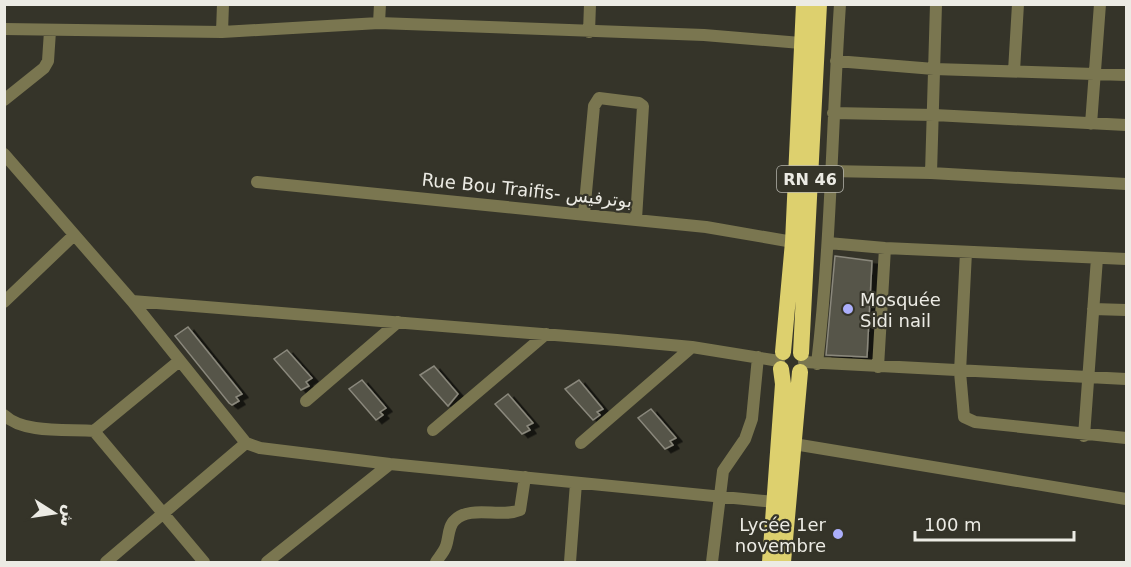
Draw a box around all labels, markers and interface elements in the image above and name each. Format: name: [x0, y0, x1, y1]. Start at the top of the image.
road number: RN 46: [777, 166, 843, 192]
street label: Rue Bou Traifis- بوترفيس: [421, 169, 633, 212]
place label: Mosquée Sidi nail: [860, 289, 941, 331]
marker: Mosquée Sidi nail: [841, 302, 855, 316]
north arrow: [24, 483, 84, 543]
text: ش: [57, 503, 80, 529]
scale bar: [915, 504, 1074, 542]
place label: Lycée 1er novembre: [735, 514, 827, 556]
text: 100 m: [924, 514, 982, 535]
marker: Lycée 1er novembre: [831, 527, 845, 541]

